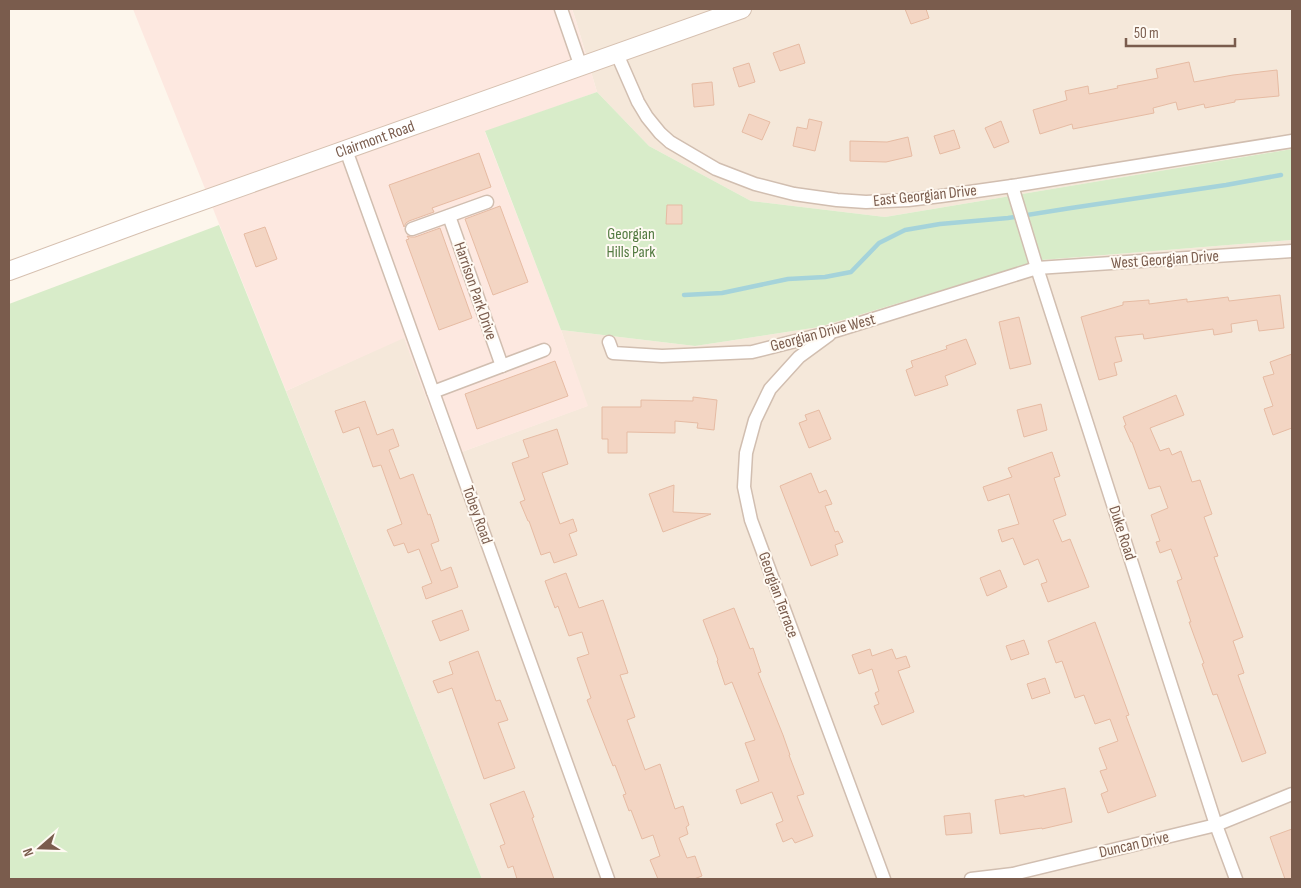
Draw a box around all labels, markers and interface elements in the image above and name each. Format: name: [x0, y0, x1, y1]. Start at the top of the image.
scale bar: [1126, 15, 1235, 47]
text: 50 m: [1134, 24, 1159, 43]
street label: Clairmont Road: [333, 117, 417, 162]
street label: East Georgian Drive: [872, 181, 978, 211]
park label: Georgian Hills Park: [607, 225, 655, 262]
street label: Harrison Park Drive: [449, 240, 501, 342]
street label: West Georgian Drive: [1111, 247, 1219, 273]
street label: Georgian Drive West: [768, 310, 878, 356]
street label: Tobey Road: [458, 483, 496, 547]
street label: Duke Road: [1104, 503, 1140, 563]
street label: Georgian Terrace: [754, 550, 802, 640]
north arrow: [15, 823, 65, 873]
street label: Duncan Drive: [1097, 828, 1171, 862]
text: N: [19, 846, 38, 859]

